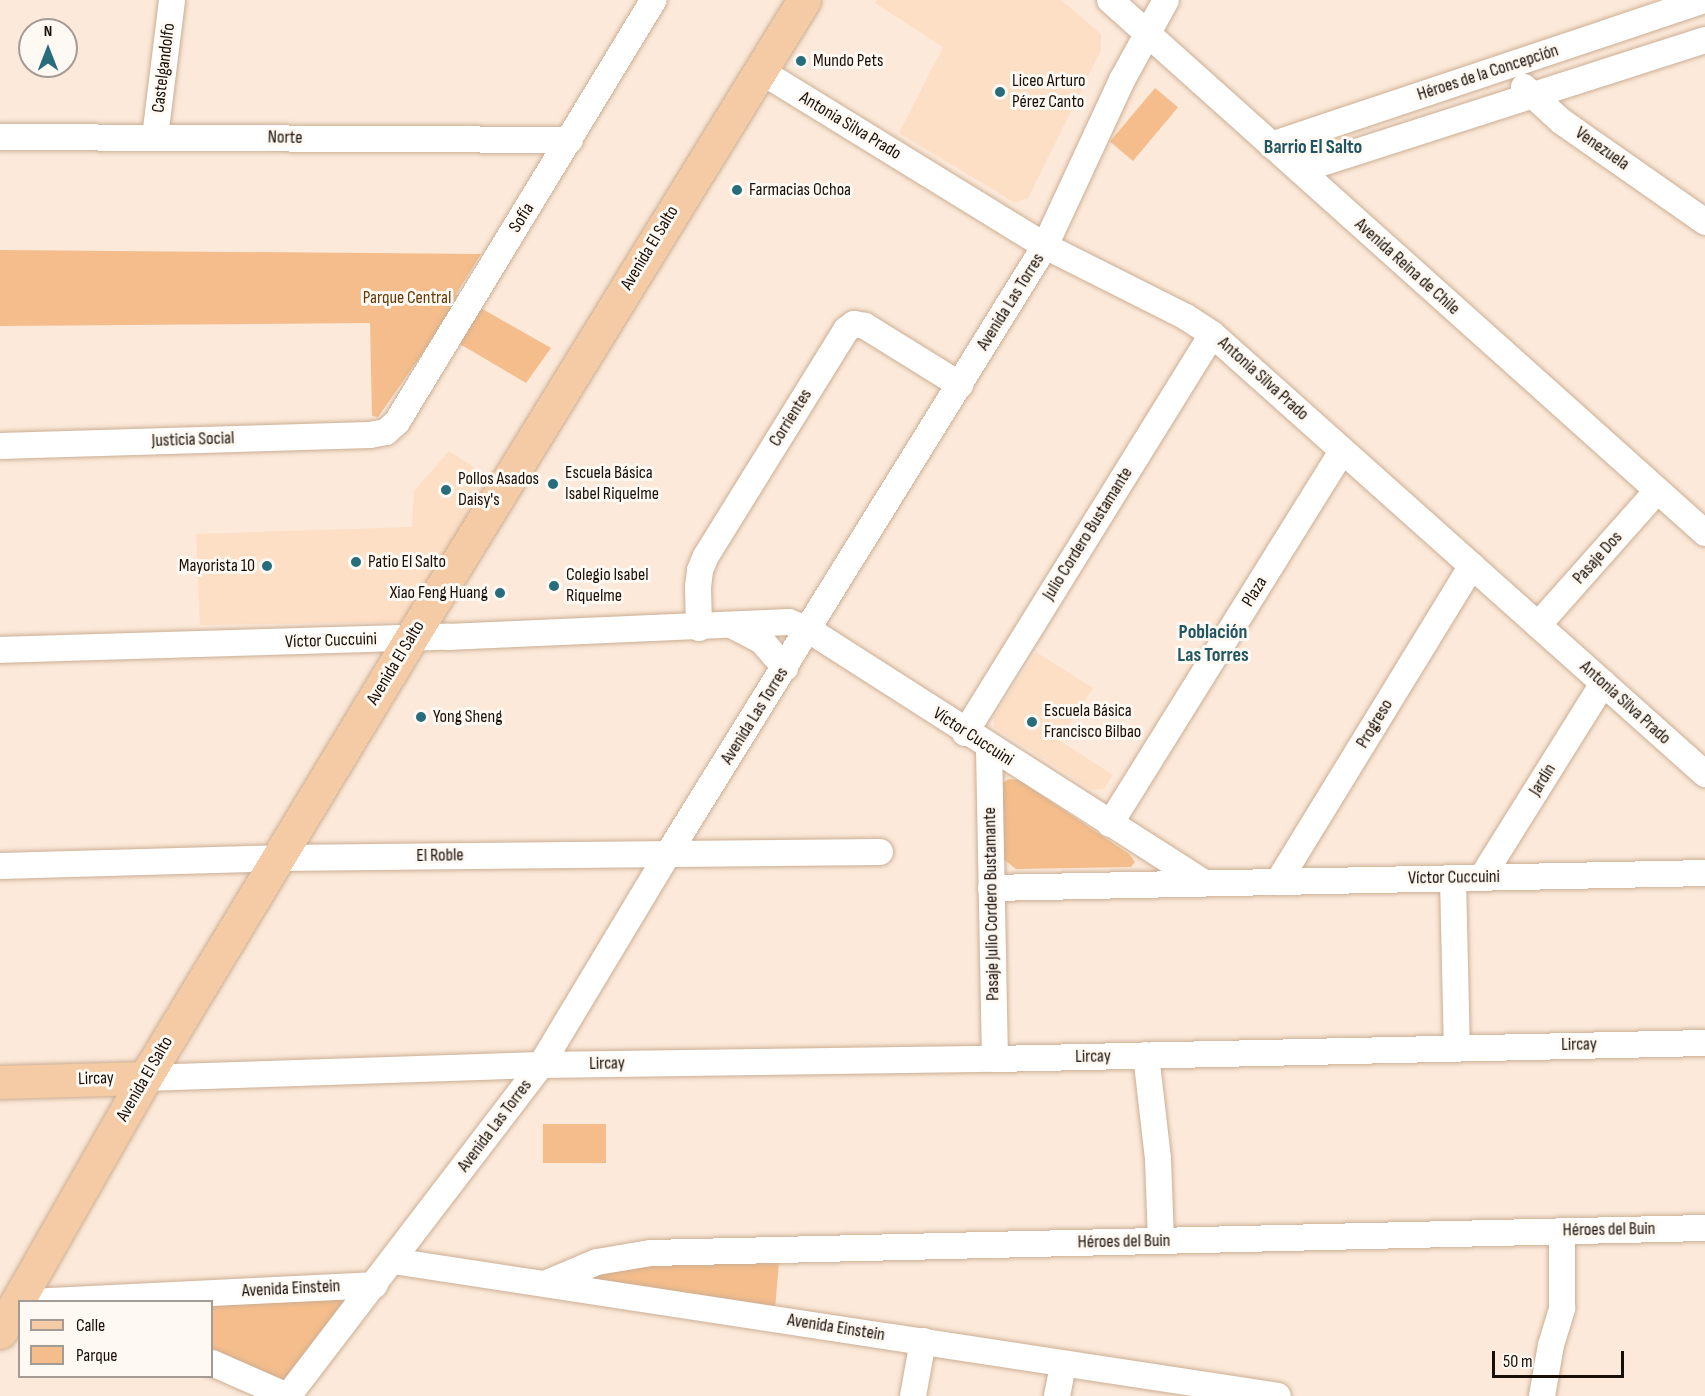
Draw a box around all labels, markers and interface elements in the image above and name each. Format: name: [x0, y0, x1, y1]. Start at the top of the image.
north arrow: [18, 18, 78, 78]
text: N: [44, 22, 52, 41]
street label: Castelgandolfo: [148, 22, 180, 114]
street label: Héroes de la Concepción: [1415, 40, 1561, 106]
place label: Mundo Pets: [813, 50, 883, 72]
marker: Mundo Pets: [794, 54, 808, 68]
place label: Liceo Arturo Pérez Canto: [1012, 71, 1085, 113]
marker: Liceo Arturo Pérez Canto: [993, 85, 1007, 99]
street label: Antonia Silva Prado: [795, 87, 905, 165]
street label: Venezuela: [1571, 123, 1633, 175]
street label: Norte: [268, 127, 302, 149]
district label: Barrio El Salto: [1264, 135, 1362, 159]
place label: Farmacias Ochoa: [749, 179, 851, 201]
marker: Farmacias Ochoa: [730, 183, 744, 197]
street label: Sofía: [505, 199, 539, 237]
street label: Avenida El Salto: [616, 202, 684, 294]
street label: Avenida Reina de Chile: [1350, 214, 1464, 320]
street label: Avenida Las Torres: [973, 250, 1049, 354]
park label: Parque Central: [363, 287, 451, 309]
street label: Antonia Silva Prado: [1213, 333, 1313, 425]
street label: Corrientes: [765, 385, 817, 451]
street label: Justicia Social: [151, 428, 235, 452]
place label: Escuela Básica Isabel Riquelme: [565, 463, 659, 506]
street label: Julio Cordero Bustamante: [1038, 464, 1138, 604]
place label: Pollos Asados Daisy's: [458, 469, 539, 512]
marker: Escuela Básica Isabel Riquelme: [546, 477, 560, 491]
marker: Pollos Asados Daisy's: [439, 483, 453, 497]
street label: Pasaje Dos: [1569, 527, 1627, 589]
place label: Patio El Salto: [368, 551, 446, 573]
place label: Mayorista 10: [179, 555, 255, 577]
marker: Patio El Salto: [349, 555, 363, 569]
marker: Mayorista 10: [260, 559, 274, 573]
place label: Colegio Isabel Riquelme: [566, 565, 648, 608]
street label: Plaza: [1238, 573, 1272, 611]
marker: Colegio Isabel Riquelme: [547, 579, 561, 593]
place label: Xiao Feng Huang: [390, 582, 488, 604]
marker: Xiao Feng Huang: [493, 586, 507, 600]
street label: Avenida El Salto: [362, 617, 430, 709]
district label: Población Las Torres: [1177, 620, 1249, 667]
street label: Víctor Cuccuini: [285, 629, 377, 653]
street label: Antonia Silva Prado: [1575, 657, 1675, 749]
street label: Avenida Las Torres: [717, 664, 793, 768]
street label: Progreso: [1352, 696, 1398, 752]
place label: Escuela Básica Francisco Bilbao: [1044, 701, 1141, 744]
street label: Víctor Cuccuini: [929, 703, 1017, 771]
place label: Yong Sheng: [433, 706, 502, 728]
marker: Yong Sheng: [414, 710, 428, 724]
marker: Escuela Básica Francisco Bilbao: [1025, 715, 1039, 729]
street label: Jardín: [1525, 760, 1561, 800]
street label: Pasaje Julio Cordero Bustamante: [980, 807, 1004, 1001]
street label: El Roble: [416, 845, 464, 867]
street label: Víctor Cuccuini: [1408, 866, 1500, 890]
street label: Avenida El Salto: [112, 1033, 178, 1125]
street label: Lircay: [1561, 1034, 1597, 1056]
street label: Lircay: [1075, 1046, 1111, 1068]
street label: Lircay: [589, 1053, 625, 1075]
street label: Lircay: [78, 1068, 114, 1090]
street label: Avenida Las Torres: [453, 1076, 537, 1176]
street label: Héroes del Buin: [1562, 1218, 1656, 1242]
street label: Héroes del Buin: [1077, 1230, 1171, 1254]
street label: Avenida Einstein: [241, 1276, 341, 1302]
legend: [18, 1300, 213, 1378]
street label: Avenida Einstein: [786, 1310, 886, 1346]
text: Calle: [76, 1315, 105, 1336]
scale bar: [1495, 1339, 1627, 1377]
text: Parque: [76, 1345, 117, 1366]
text: 50 m: [1503, 1351, 1533, 1372]

